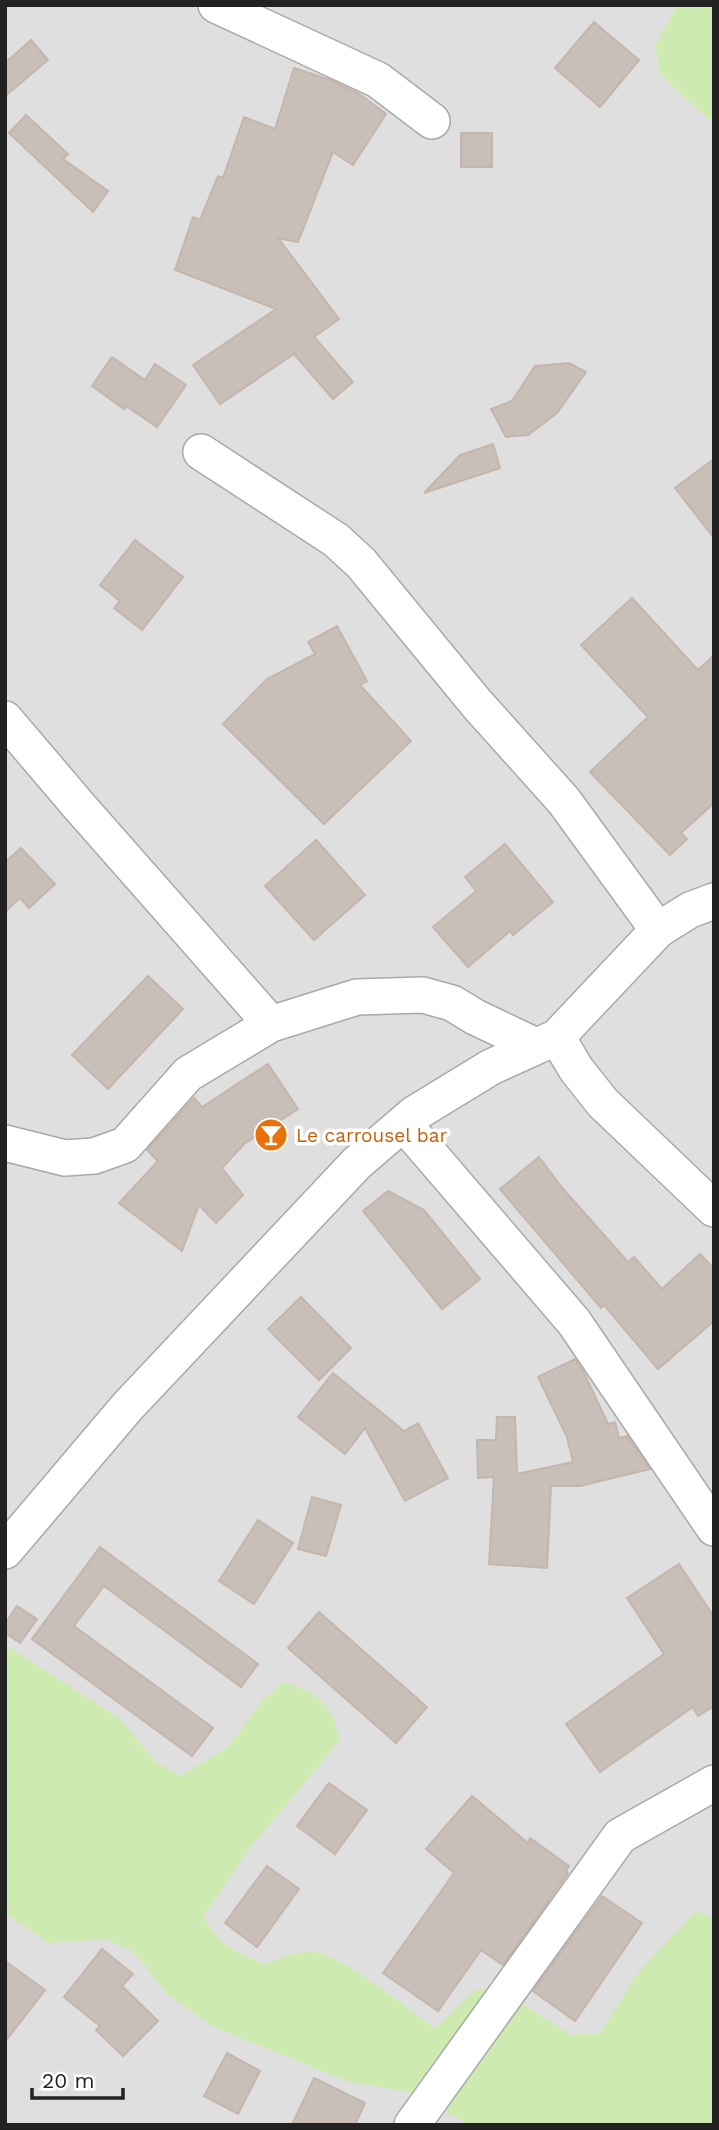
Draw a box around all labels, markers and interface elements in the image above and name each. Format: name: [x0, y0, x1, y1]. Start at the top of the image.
bar icon: Le carrousel bar: [252, 1116, 290, 1154]
place label: Le carrousel bar: [296, 1124, 448, 1147]
scale bar: [32, 2056, 122, 2100]
text: 20 m: [42, 2068, 94, 2093]

